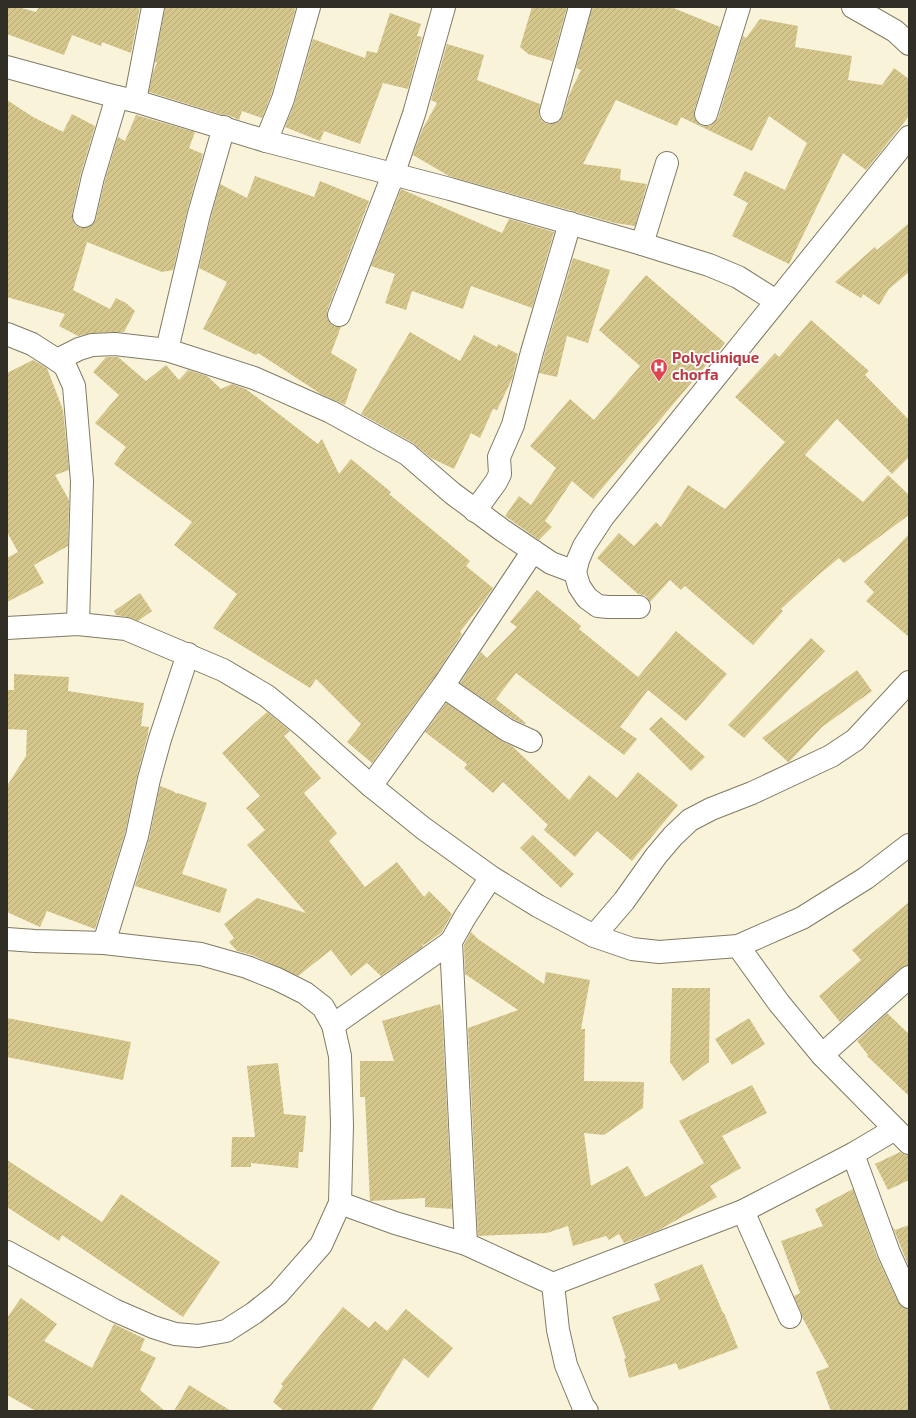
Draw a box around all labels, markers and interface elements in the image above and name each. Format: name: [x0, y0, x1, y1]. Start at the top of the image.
place label: Polyclinique chorfa: [672, 348, 759, 383]
hospital icon: Polyclinique chorfa: [649, 357, 669, 382]

